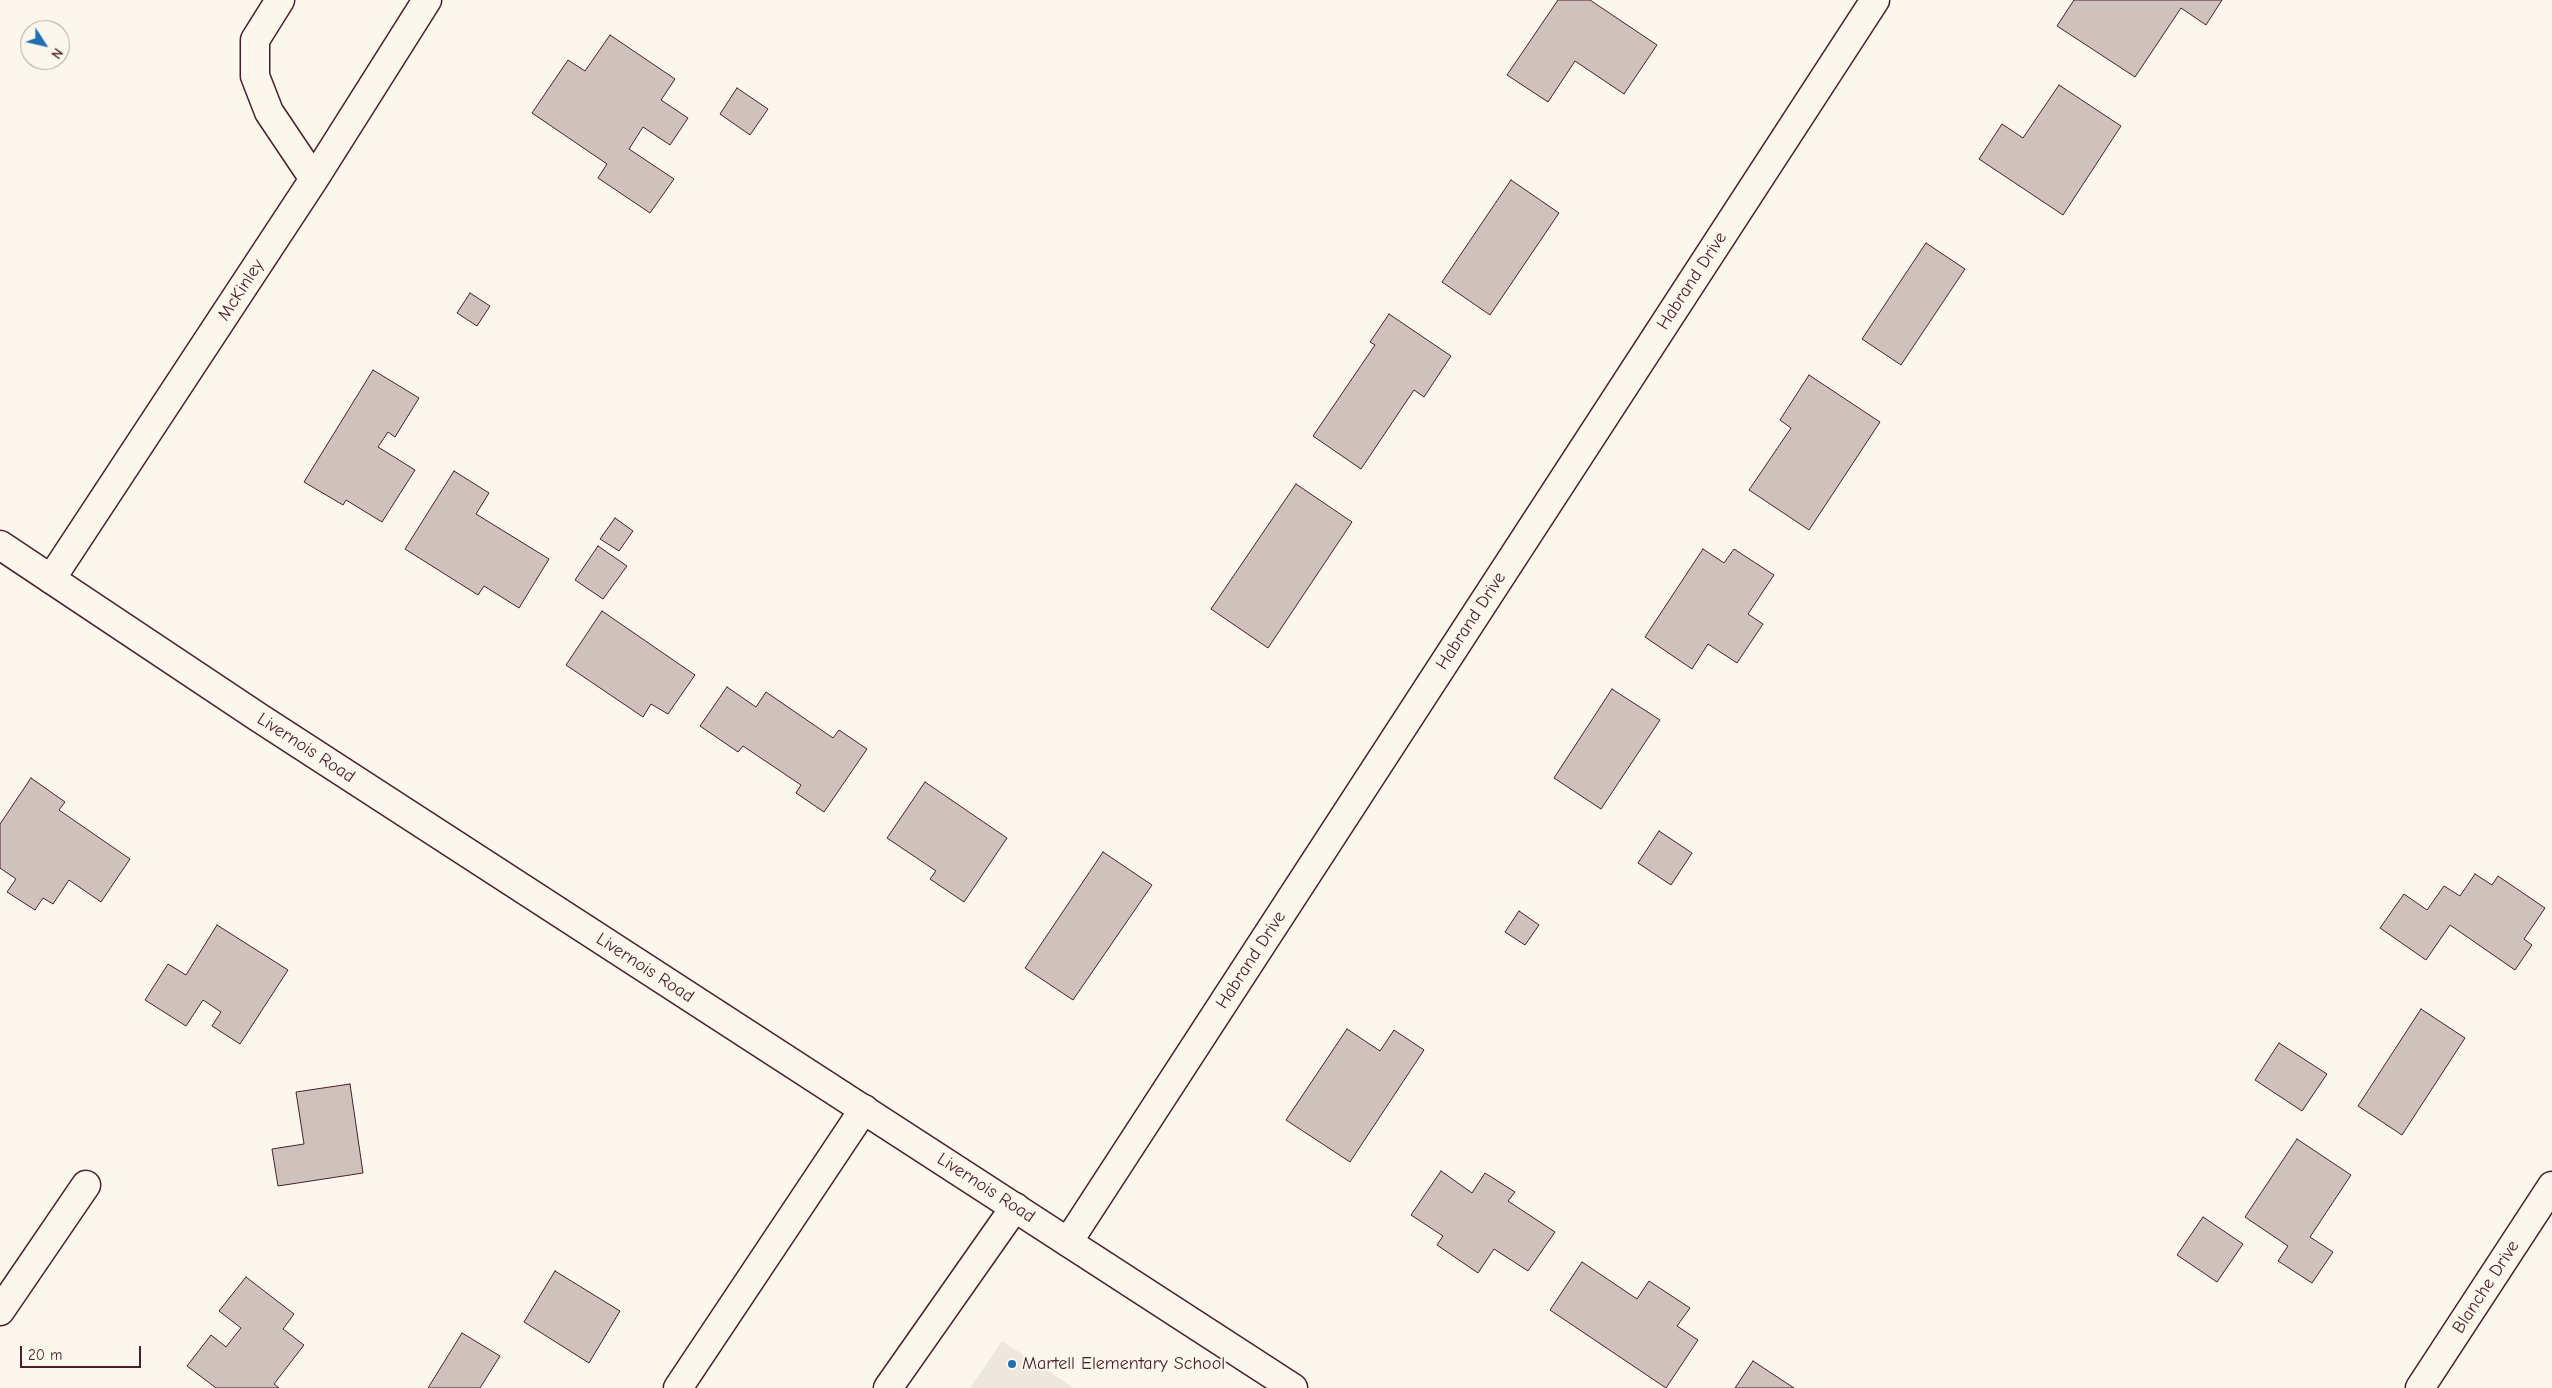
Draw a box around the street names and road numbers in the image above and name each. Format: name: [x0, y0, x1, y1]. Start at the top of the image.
street label: Habrand Drive: [1652, 228, 1732, 334]
street label: McKinley: [213, 255, 269, 325]
street label: Habrand Drive: [1431, 568, 1511, 674]
street label: Livernois Road: [253, 708, 359, 788]
street label: Habrand Drive: [1211, 907, 1291, 1013]
street label: Livernois Road: [592, 928, 698, 1008]
street label: Livernois Road: [933, 1148, 1039, 1228]
street label: Blanche Drive: [2448, 1236, 2524, 1338]

